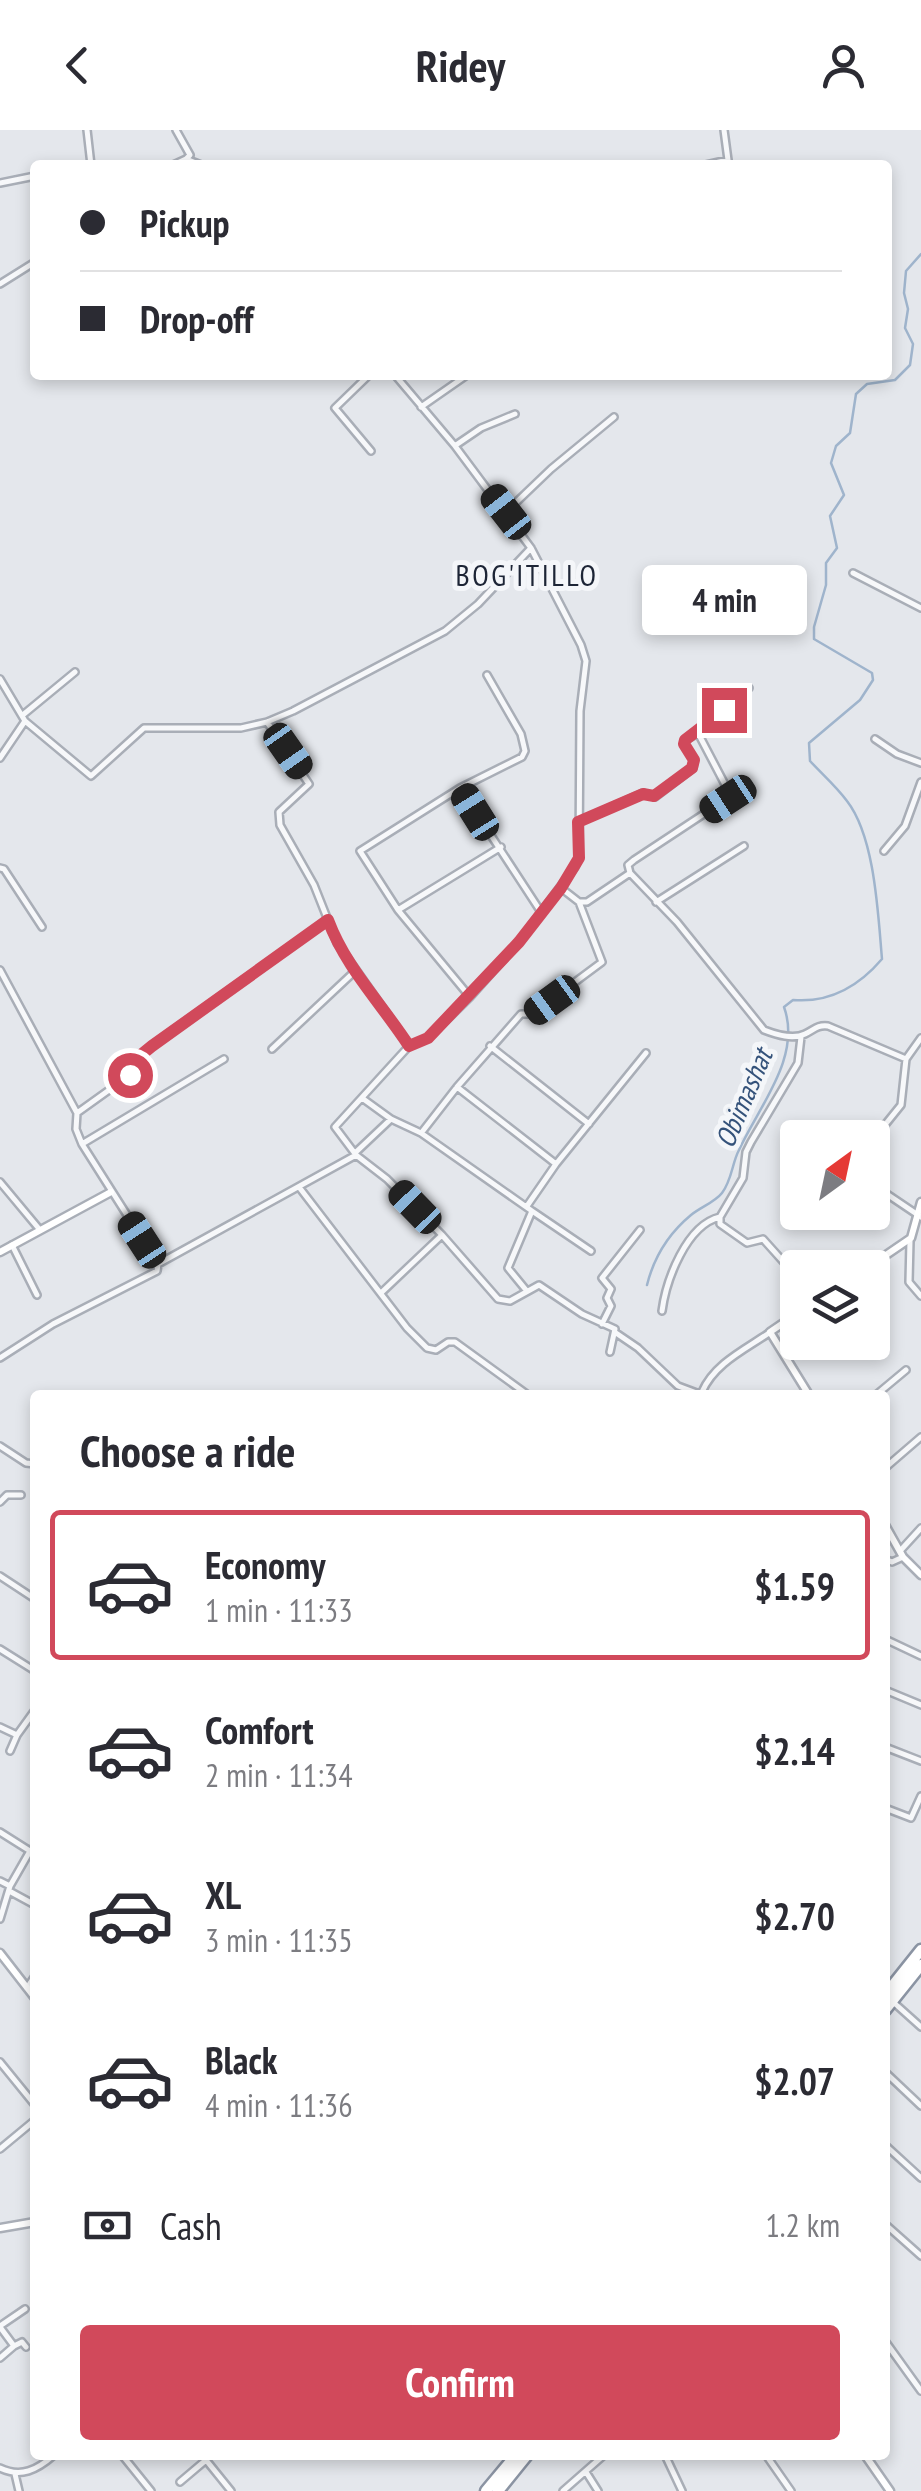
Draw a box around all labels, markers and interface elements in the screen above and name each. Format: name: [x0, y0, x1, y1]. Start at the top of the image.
text: Ridey: [416, 36, 505, 94]
icon: back: [50, 38, 105, 93]
icon: person: [816, 38, 871, 93]
text: Pickup: [140, 198, 230, 247]
text: Drop-off: [140, 294, 254, 343]
car: [476, 479, 536, 545]
district label: BOG'ITILLO: [456, 555, 598, 594]
callout: 4 min: [642, 565, 806, 635]
text: 4 min: [692, 579, 757, 621]
route end: [702, 688, 747, 733]
car: [259, 718, 317, 784]
car: [695, 770, 761, 828]
car: [446, 779, 504, 845]
car: [519, 970, 585, 1030]
water label: Obimashat: [706, 1040, 782, 1153]
route start: [108, 1053, 153, 1098]
north arrow: [780, 1120, 890, 1230]
map controls: [780, 1120, 890, 1360]
car: [383, 1175, 447, 1239]
car: [113, 1207, 171, 1273]
button: layers: [780, 1250, 890, 1360]
text: Choose a ride: [80, 1421, 295, 1479]
icon: car: [85, 1540, 175, 1630]
text: Economy: [205, 1540, 325, 1589]
text: $1.59: [754, 1561, 835, 1610]
text: 1 min · 11:33: [205, 1589, 353, 1631]
icon: car: [85, 1705, 175, 1795]
text: Comfort: [205, 1705, 314, 1754]
text: $2.14: [754, 1726, 835, 1775]
text: 2 min · 11:34: [205, 1754, 353, 1796]
icon: car: [85, 1870, 175, 1960]
text: XL: [205, 1870, 241, 1919]
text: $2.70: [754, 1891, 835, 1940]
text: 3 min · 11:35: [205, 1919, 353, 1961]
icon: car: [85, 2035, 175, 2125]
text: Black: [205, 2035, 278, 2084]
text: $2.07: [754, 2056, 835, 2105]
text: 4 min · 11:36: [205, 2084, 353, 2126]
icon: cash: [80, 2198, 135, 2253]
text: Cash: [160, 2201, 222, 2250]
text: 1.2 km: [765, 2204, 840, 2246]
button: Confirm: [80, 2325, 840, 2440]

